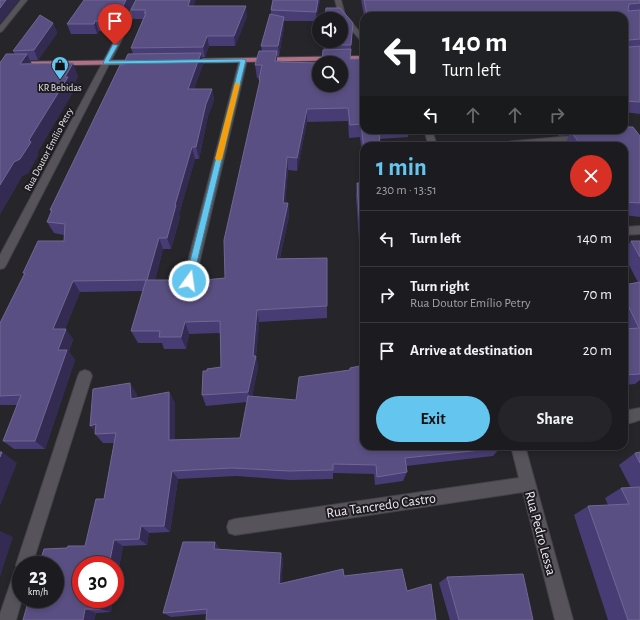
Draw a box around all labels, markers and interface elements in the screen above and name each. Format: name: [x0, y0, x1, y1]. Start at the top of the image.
pin: [98, 4, 132, 45]
icon: arrive: [104, 10, 126, 32]
map controls: [312, 12, 348, 92]
button: sound: [312, 12, 348, 48]
icon: left: [376, 28, 428, 80]
text: 140 m: [442, 29, 508, 57]
shop icon: KR Bebidas: [50, 55, 70, 80]
button: search: [312, 56, 348, 92]
text: Turn left: [442, 62, 501, 80]
place label: KR Bebidas: [38, 83, 82, 93]
icon: left: [420, 104, 442, 126]
icon: ahead: [462, 104, 484, 126]
icon: ahead: [504, 104, 526, 126]
icon: right: [546, 104, 568, 126]
street label: Rua Doutor Emílio Petry: [23, 106, 75, 193]
button: close: [570, 155, 612, 197]
text: 1 min: [376, 156, 427, 180]
text: 230 m · 13:51: [376, 184, 437, 197]
icon: left: [376, 228, 398, 250]
text: Turn left: [410, 231, 461, 246]
text: 140 m: [577, 231, 612, 246]
position arrow: [168, 260, 210, 302]
text: Turn right: [410, 279, 469, 294]
icon: right: [376, 284, 398, 306]
text: 70 m: [583, 287, 612, 302]
text: Rua Doutor Emílio Petry: [410, 297, 531, 310]
icon: arrive: [376, 340, 398, 362]
text: Arrive at destination: [410, 343, 533, 358]
text: 20 m: [583, 343, 612, 358]
button: Exit: [376, 396, 490, 442]
button: Share: [498, 396, 612, 442]
street label: Rua Pedro Lessa: [522, 490, 558, 577]
street label: Rua Tancredo Castro: [326, 491, 437, 521]
speed limit sign: 30: [72, 556, 124, 608]
text: 23: [29, 567, 47, 587]
text: km/h: [28, 587, 48, 597]

